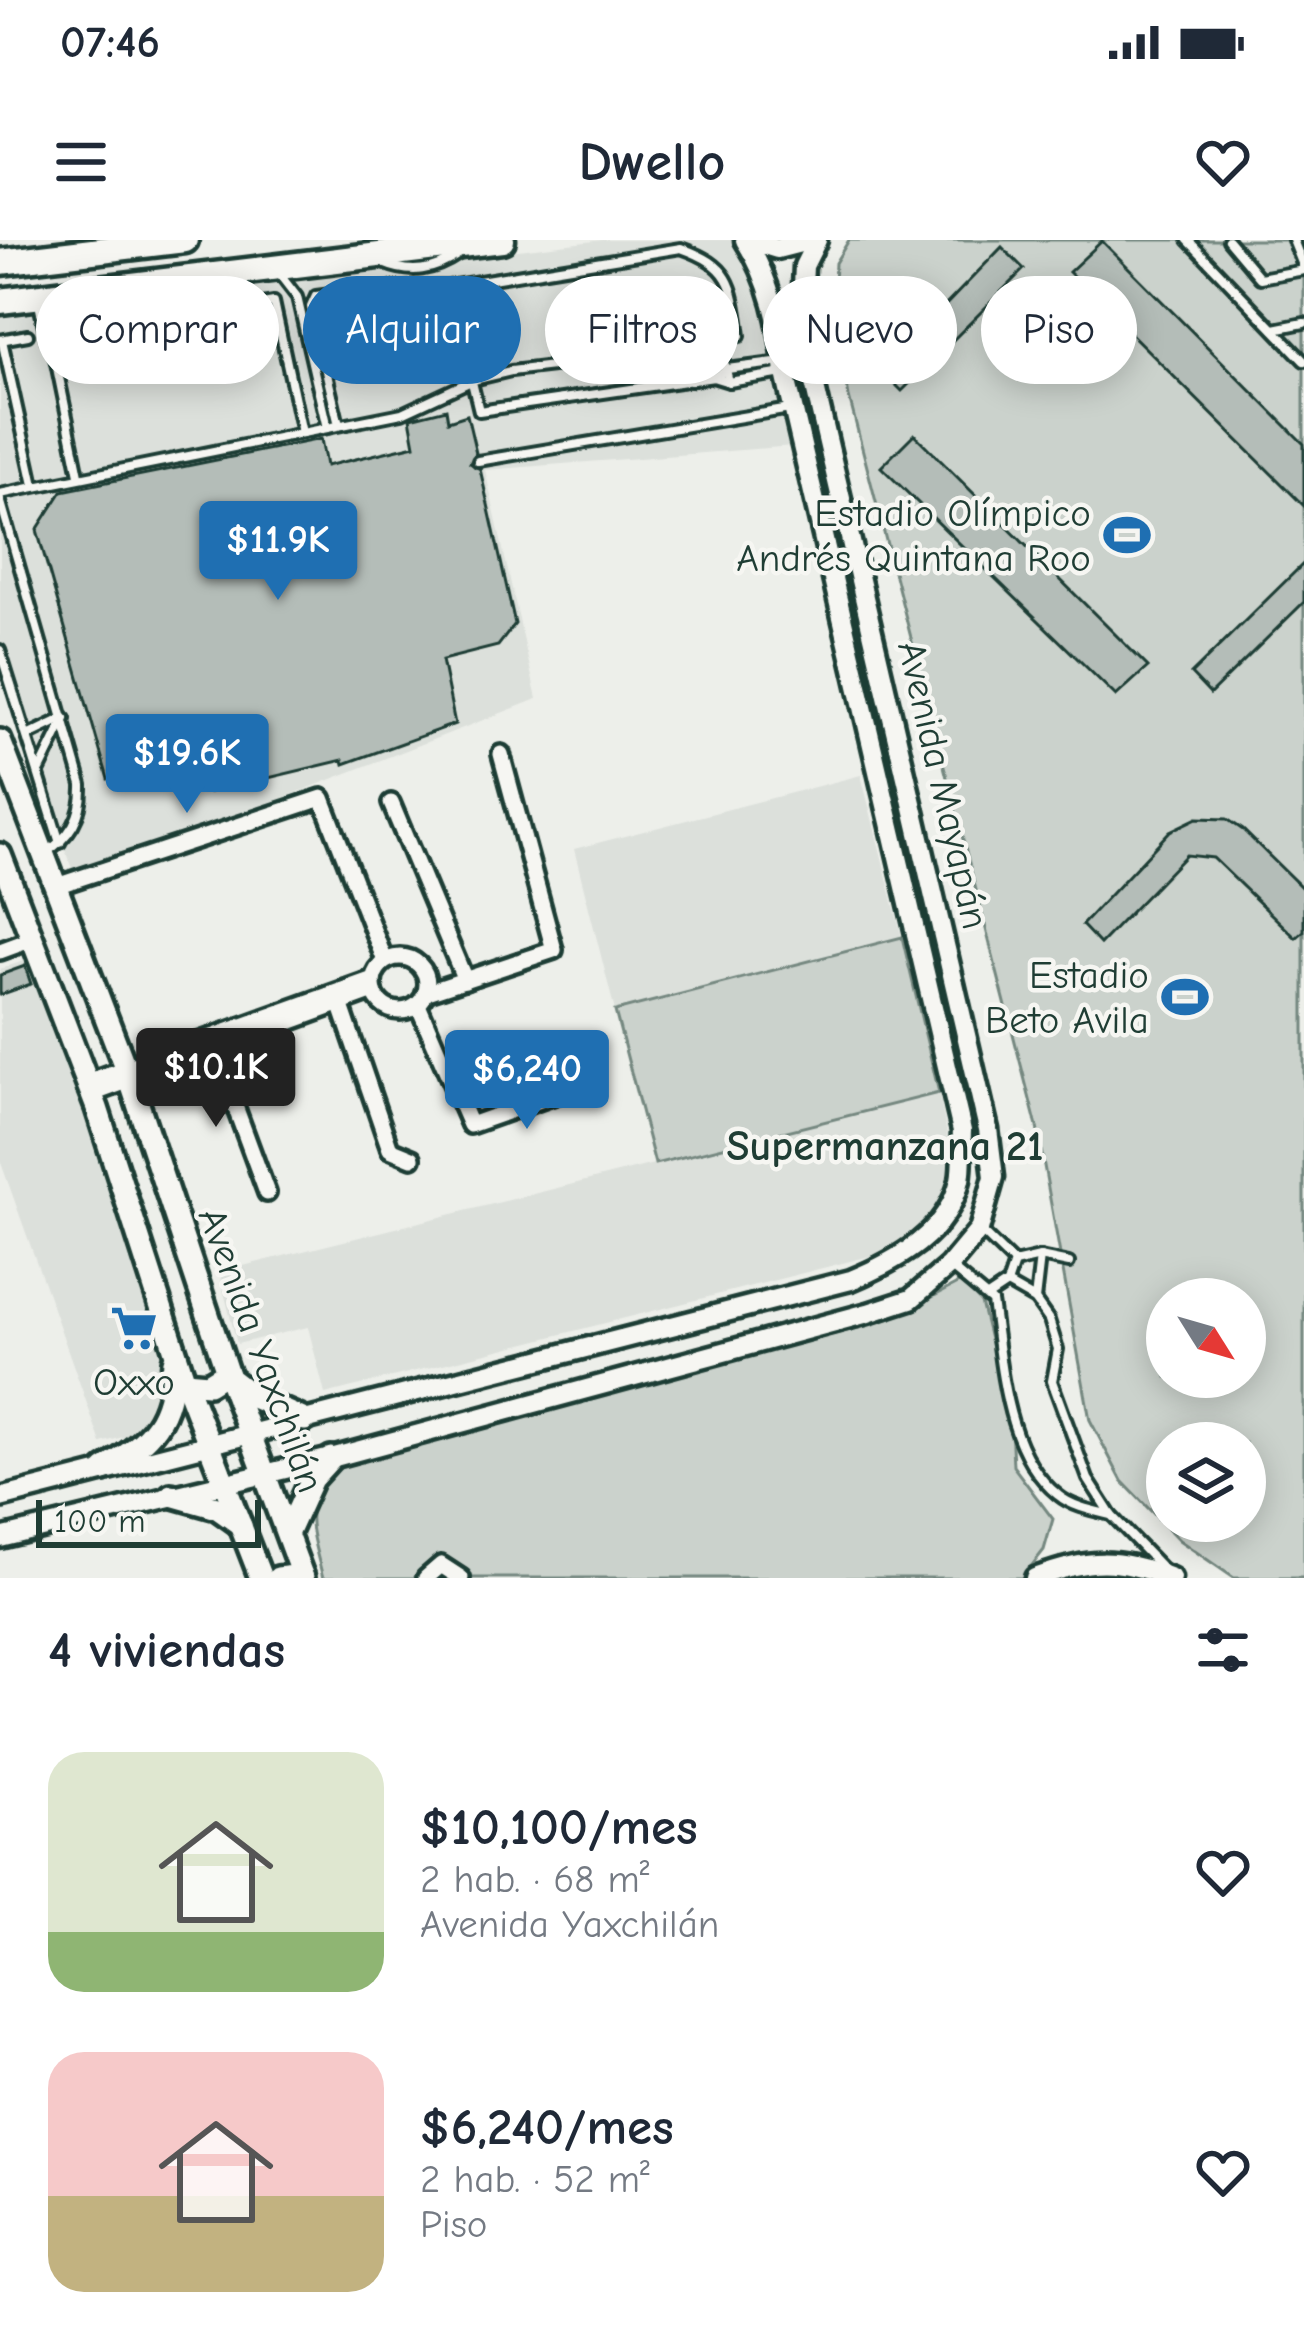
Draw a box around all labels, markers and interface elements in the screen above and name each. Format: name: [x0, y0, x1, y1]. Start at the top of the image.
text: 07:46: [60, 16, 160, 68]
icon: menu: [48, 129, 114, 195]
icon: heart: [1190, 129, 1256, 195]
text: Dwello: [578, 131, 726, 194]
chip: Comprar: [36, 276, 279, 384]
chip: Alquilar: [303, 276, 521, 384]
chip: Filtros: [545, 276, 739, 384]
chip: Nuevo: [763, 276, 957, 384]
chip: Piso: [981, 276, 1137, 384]
place label: Estadio Olímpico Andrés Quintana Roo: [736, 491, 1091, 581]
pin: $11.9K: [180, 501, 376, 603]
sports icon: Estadio Olímpico Andrés Quintana Roo: [1102, 510, 1152, 560]
text: $11.9K: [226, 517, 330, 562]
street label: Avenida Mayapán: [888, 637, 998, 933]
pin: $19.6K: [89, 714, 285, 816]
text: $19.6K: [133, 730, 241, 775]
place label: Estadio Beto Avila: [985, 953, 1149, 1043]
sports icon: Estadio Beto Avila: [1160, 972, 1210, 1022]
pin: $10.1K: [118, 1028, 314, 1130]
pin: $6,240: [429, 1030, 625, 1132]
text: $10.1K: [163, 1044, 269, 1089]
text: $6,240: [472, 1046, 582, 1091]
district label: Supermanzana 21: [727, 1122, 1043, 1171]
street label: Avenida Yaxchilán: [189, 1202, 333, 1498]
north arrow: [1146, 1278, 1266, 1398]
map controls: [1146, 1278, 1266, 1542]
supermarket icon: Oxxo: [109, 1303, 159, 1353]
place label: Oxxo: [93, 1360, 175, 1405]
button: layers: [1146, 1422, 1266, 1542]
scale bar: [36, 1494, 261, 1547]
text: 100 m: [54, 1502, 146, 1540]
icon: filters: [1190, 1617, 1256, 1683]
text: 4 viviendas: [48, 1621, 285, 1680]
text: $10,100/mes: [420, 1798, 698, 1857]
icon: home: [144, 1800, 288, 1944]
icon: heart: [1190, 1839, 1256, 1905]
text: 2 hab. · 68 m²: [420, 1857, 649, 1902]
text: Avenida Yaxchilán: [420, 1902, 719, 1947]
text: $6,240/mes: [420, 2098, 674, 2157]
icon: home: [144, 2100, 288, 2244]
icon: heart: [1190, 2139, 1256, 2205]
text: 2 hab. · 52 m²: [420, 2157, 650, 2202]
text: Piso: [420, 2202, 487, 2247]

